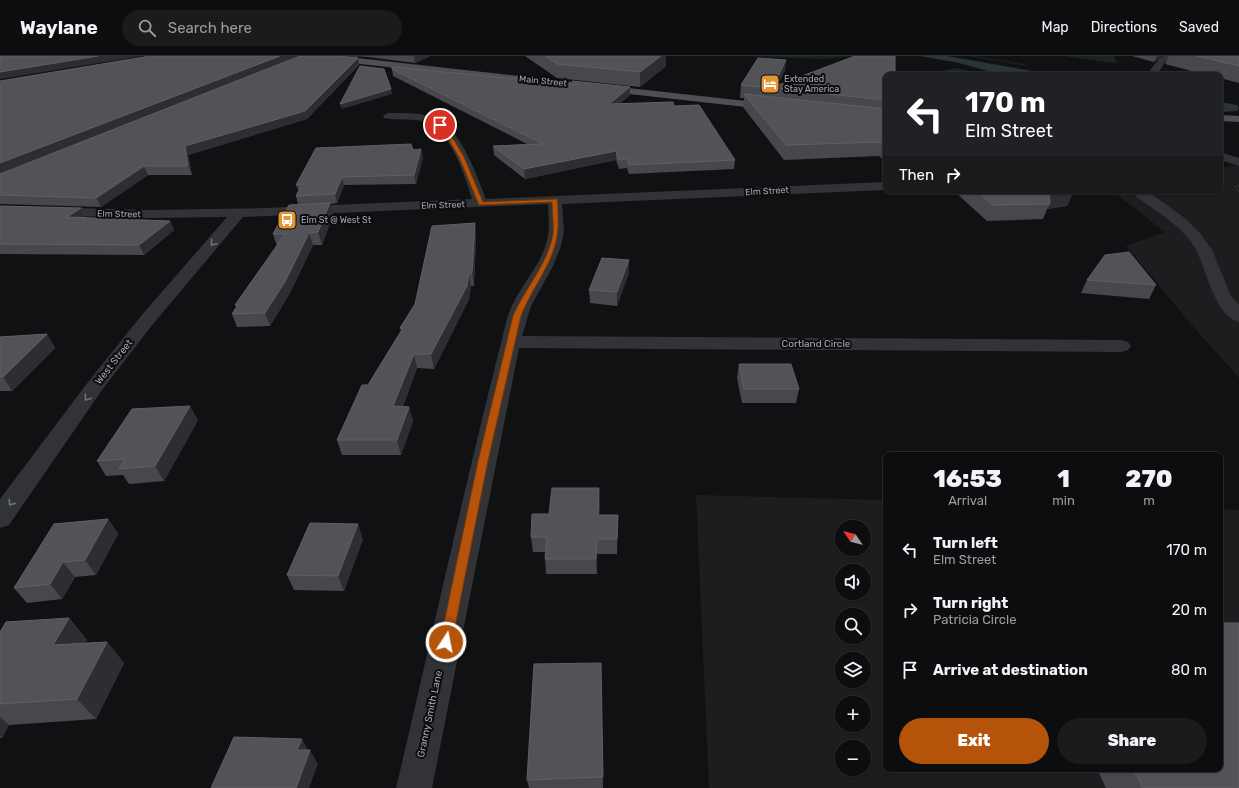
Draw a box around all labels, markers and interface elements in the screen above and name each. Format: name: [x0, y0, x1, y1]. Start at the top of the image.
search box: [122, 10, 402, 46]
text: Waylane: [20, 16, 98, 39]
icon: search: [136, 17, 158, 39]
text: Search here: [168, 19, 252, 37]
text: Map: [1042, 19, 1069, 36]
text: Directions: [1091, 19, 1157, 36]
text: Saved: [1179, 19, 1219, 36]
hotel icon: Extended Stay America: [759, 73, 781, 95]
street label: Main Street: [519, 74, 568, 89]
place label: Extended Stay America: [784, 74, 839, 94]
text: 170 m: [965, 86, 1046, 119]
icon: left: [899, 88, 951, 140]
pin: [423, 108, 457, 142]
icon: arrive: [429, 114, 451, 136]
text: Elm Street: [965, 120, 1053, 142]
icon: right: [942, 164, 964, 186]
text: Then: [899, 166, 934, 184]
street label: Elm Street: [745, 185, 790, 197]
street label: Elm Street: [421, 199, 466, 211]
street label: Elm Street: [97, 209, 141, 219]
bus stop icon: Elm St @ West St: [276, 209, 298, 231]
place label: Elm St @ West St: [301, 215, 372, 225]
one-way arrow: [210, 238, 217, 245]
street label: West Street: [93, 337, 135, 387]
street label: Cortland Circle: [782, 338, 851, 350]
one-way arrow: [84, 394, 92, 401]
text: 16:53: [933, 465, 1002, 493]
text: 1: [1057, 465, 1070, 493]
text: 270: [1125, 465, 1173, 493]
text: Arrival: [948, 493, 987, 508]
text: min: [1052, 493, 1075, 508]
text: m: [1143, 493, 1155, 508]
one-way arrow: [9, 499, 16, 506]
north arrow: [835, 520, 871, 556]
map controls: [835, 520, 871, 776]
text: Turn left: [933, 534, 998, 552]
icon: left: [899, 539, 921, 561]
text: 170 m: [1166, 541, 1207, 559]
text: Elm Street: [933, 552, 996, 567]
button: sound: [835, 564, 871, 600]
text: Turn right: [933, 594, 1008, 612]
icon: right: [899, 599, 921, 621]
text: 20 m: [1172, 601, 1207, 619]
button: search: [835, 608, 871, 644]
text: Patricia Circle: [933, 612, 1016, 627]
position arrow: [425, 621, 467, 663]
button: layers: [835, 652, 871, 688]
icon: arrive: [899, 659, 921, 681]
text: Arrive at destination: [933, 661, 1088, 679]
text: 80 m: [1171, 661, 1207, 679]
street label: Granny Smith Lane: [415, 669, 445, 759]
button: +: [835, 696, 871, 732]
button: Exit: [899, 718, 1049, 764]
button: Share: [1057, 718, 1207, 764]
button: −: [835, 740, 871, 776]

